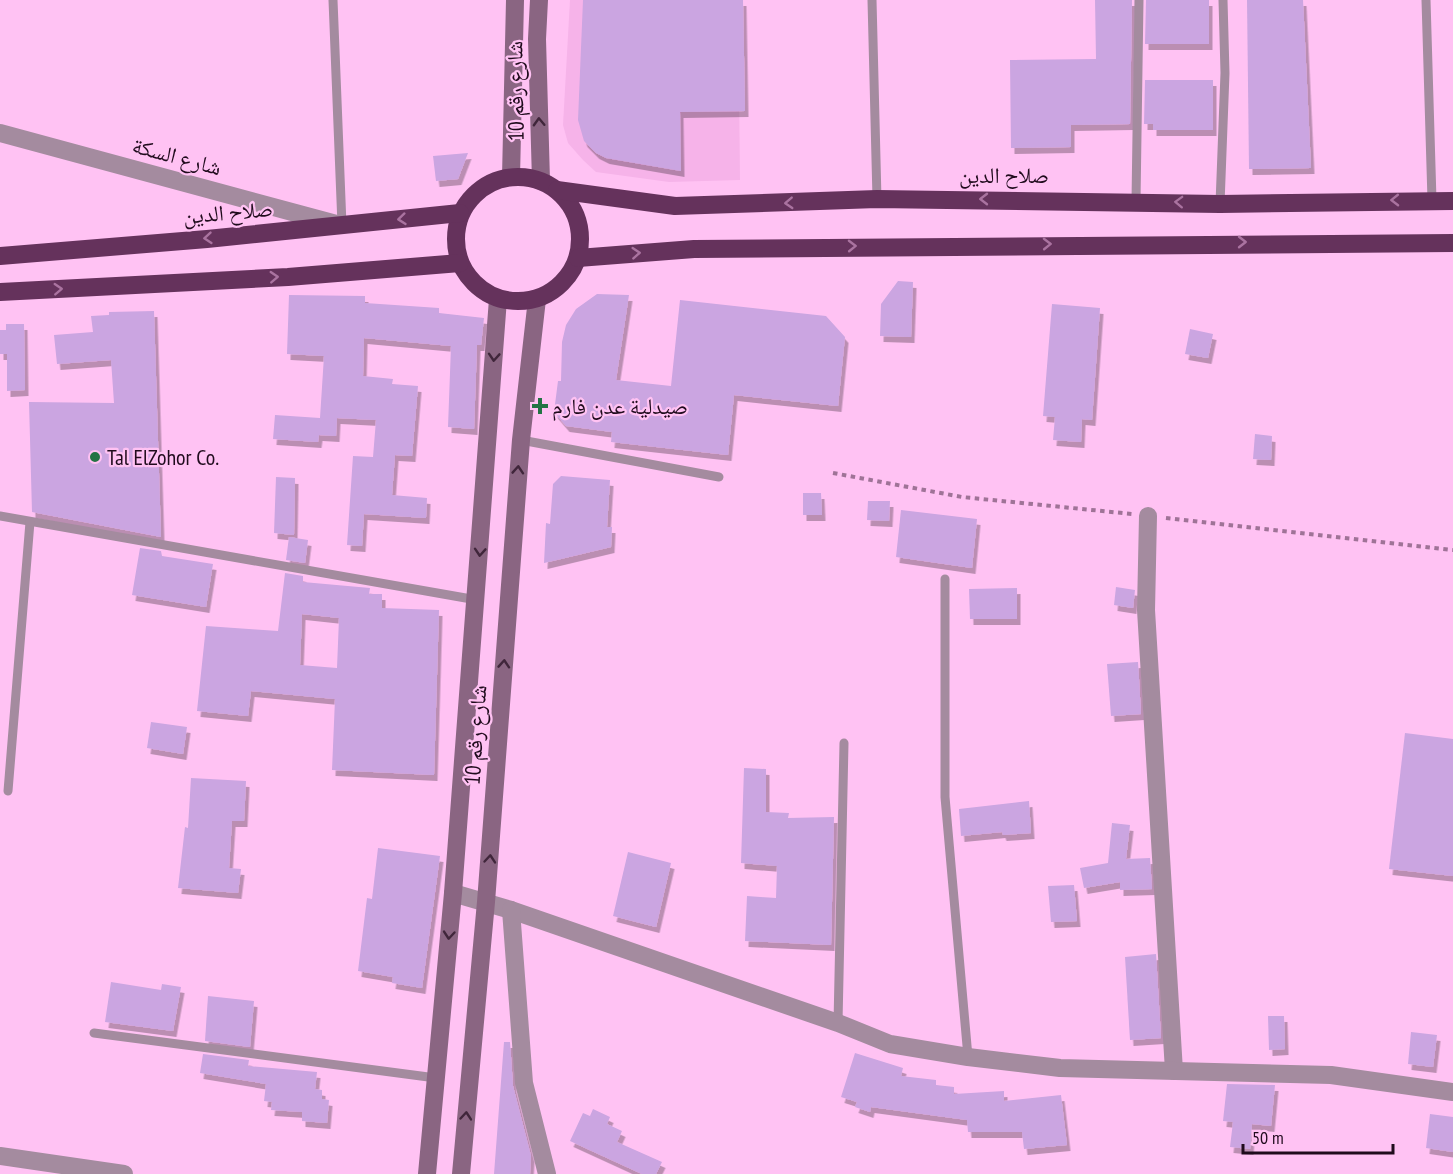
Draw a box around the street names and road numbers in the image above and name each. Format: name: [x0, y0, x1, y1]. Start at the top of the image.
street label: شارع رقم 10: [500, 41, 531, 141]
street label: شارع السكة: [129, 131, 225, 181]
street label: صلاح الدين: [959, 161, 1049, 189]
street label: صلاح الدين: [182, 194, 274, 230]
street label: شارع رقم 10: [458, 684, 493, 786]

